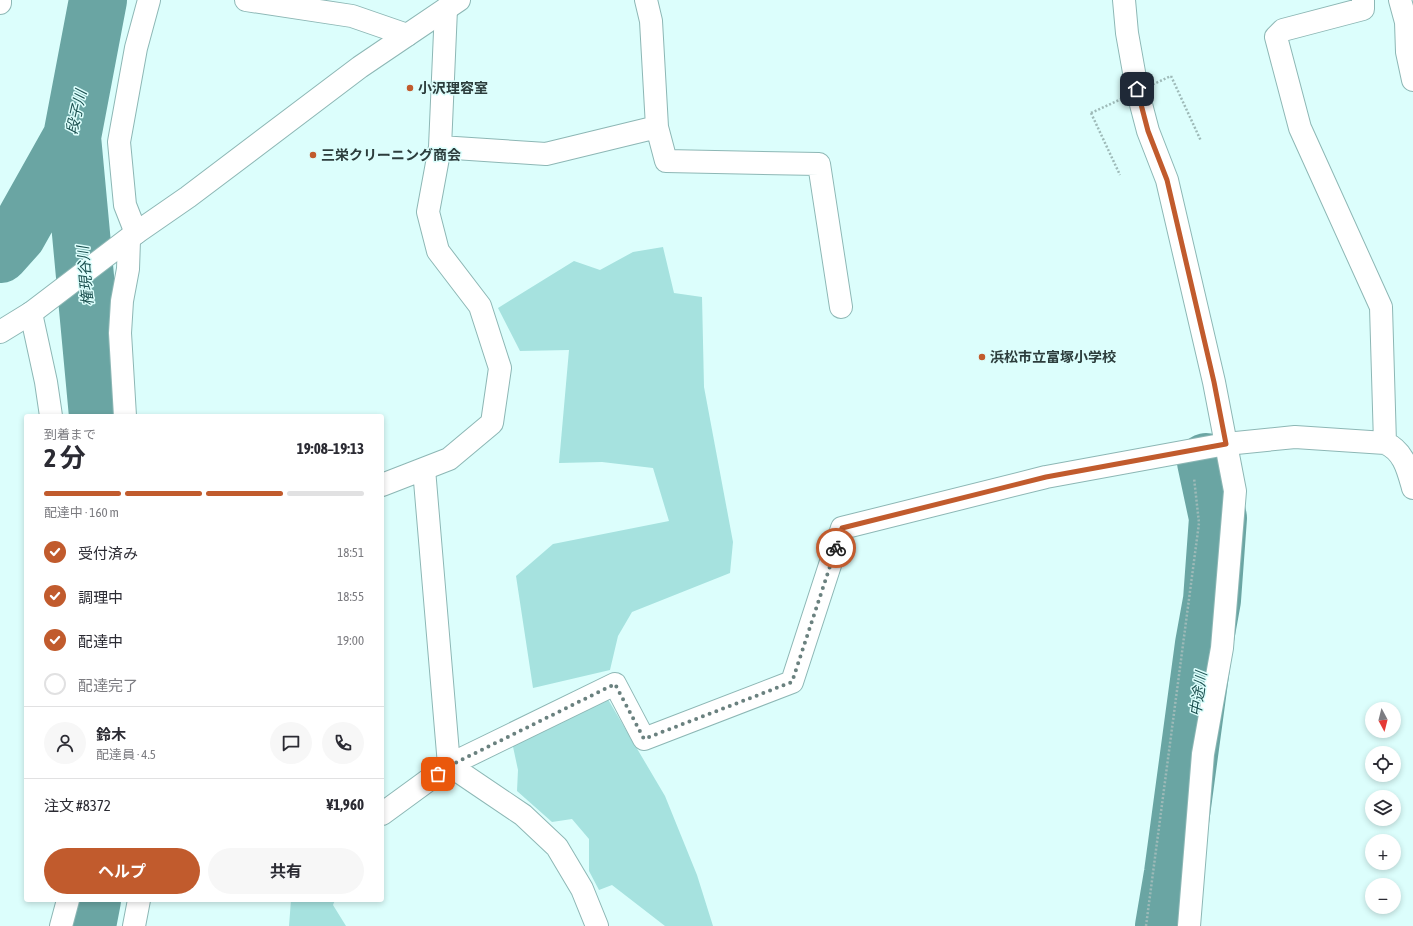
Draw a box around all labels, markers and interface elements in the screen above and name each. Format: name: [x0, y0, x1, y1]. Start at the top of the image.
pin: [1120, 72, 1154, 106]
icon: home: [1126, 78, 1148, 100]
place label: 小沢理容室: [418, 80, 488, 96]
marker: 小沢理容室: [405, 83, 415, 93]
water label: 段子川: [63, 86, 90, 136]
place label: 三栄クリーニング商会: [321, 147, 461, 163]
marker: 三栄クリーニング商会: [308, 150, 318, 160]
water label: 権現谷川: [74, 243, 96, 307]
place label: 浜松市立富塚小学校: [990, 349, 1116, 365]
marker: 浜松市立富塚小学校: [977, 352, 987, 362]
text: 到着まで: [44, 427, 96, 442]
text: 19:08–19:13: [297, 440, 364, 457]
text: 2 分: [44, 443, 86, 473]
text: 配達中 · 160 m: [44, 505, 119, 520]
courier: [816, 528, 856, 568]
icon: bike: [825, 537, 847, 559]
icon: check: [44, 541, 66, 563]
text: 受付済み: [78, 545, 138, 562]
text: 18:51: [337, 545, 364, 560]
icon: check: [44, 585, 66, 607]
text: 調理中: [78, 589, 123, 606]
text: 18:55: [337, 589, 364, 604]
icon: check: [44, 629, 66, 651]
text: 配達中: [78, 633, 123, 650]
text: 19:00: [337, 633, 364, 648]
water label: 中途川: [1186, 669, 1210, 717]
text: 配達完了: [78, 677, 138, 694]
north arrow: [1365, 702, 1401, 738]
map controls: [1365, 702, 1401, 914]
button: person: [44, 722, 86, 764]
button: chat: [270, 722, 312, 764]
button: phone: [322, 722, 364, 764]
text: 鈴木: [96, 726, 126, 743]
button: locate: [1365, 746, 1401, 782]
text: 配達員 · 4.5: [96, 747, 156, 762]
pin: [421, 757, 455, 791]
icon: bag: [427, 763, 449, 785]
button: layers: [1365, 790, 1401, 826]
text: ¥1,960: [326, 796, 364, 813]
text: 注文 #8372: [44, 797, 111, 814]
button: +: [1365, 834, 1401, 870]
button: ヘルプ: [44, 848, 200, 894]
button: 共有: [208, 848, 364, 894]
button: −: [1365, 878, 1401, 914]

